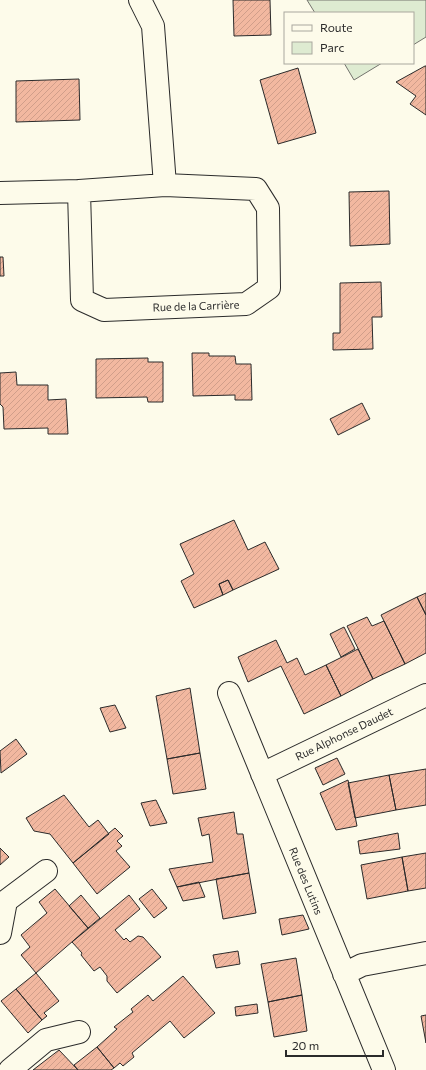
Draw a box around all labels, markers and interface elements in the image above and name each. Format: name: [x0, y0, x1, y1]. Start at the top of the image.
legend: [284, 12, 414, 64]
text: Route: [320, 20, 353, 34]
text: Parc: [320, 40, 344, 54]
street label: Rue de la Carrière: [152, 297, 240, 314]
street label: Rue Alphonse Daudet: [293, 704, 395, 763]
street label: Rue des Lutins: [287, 845, 326, 916]
scale bar: [286, 1032, 383, 1058]
text: 20 m: [292, 1038, 319, 1052]

